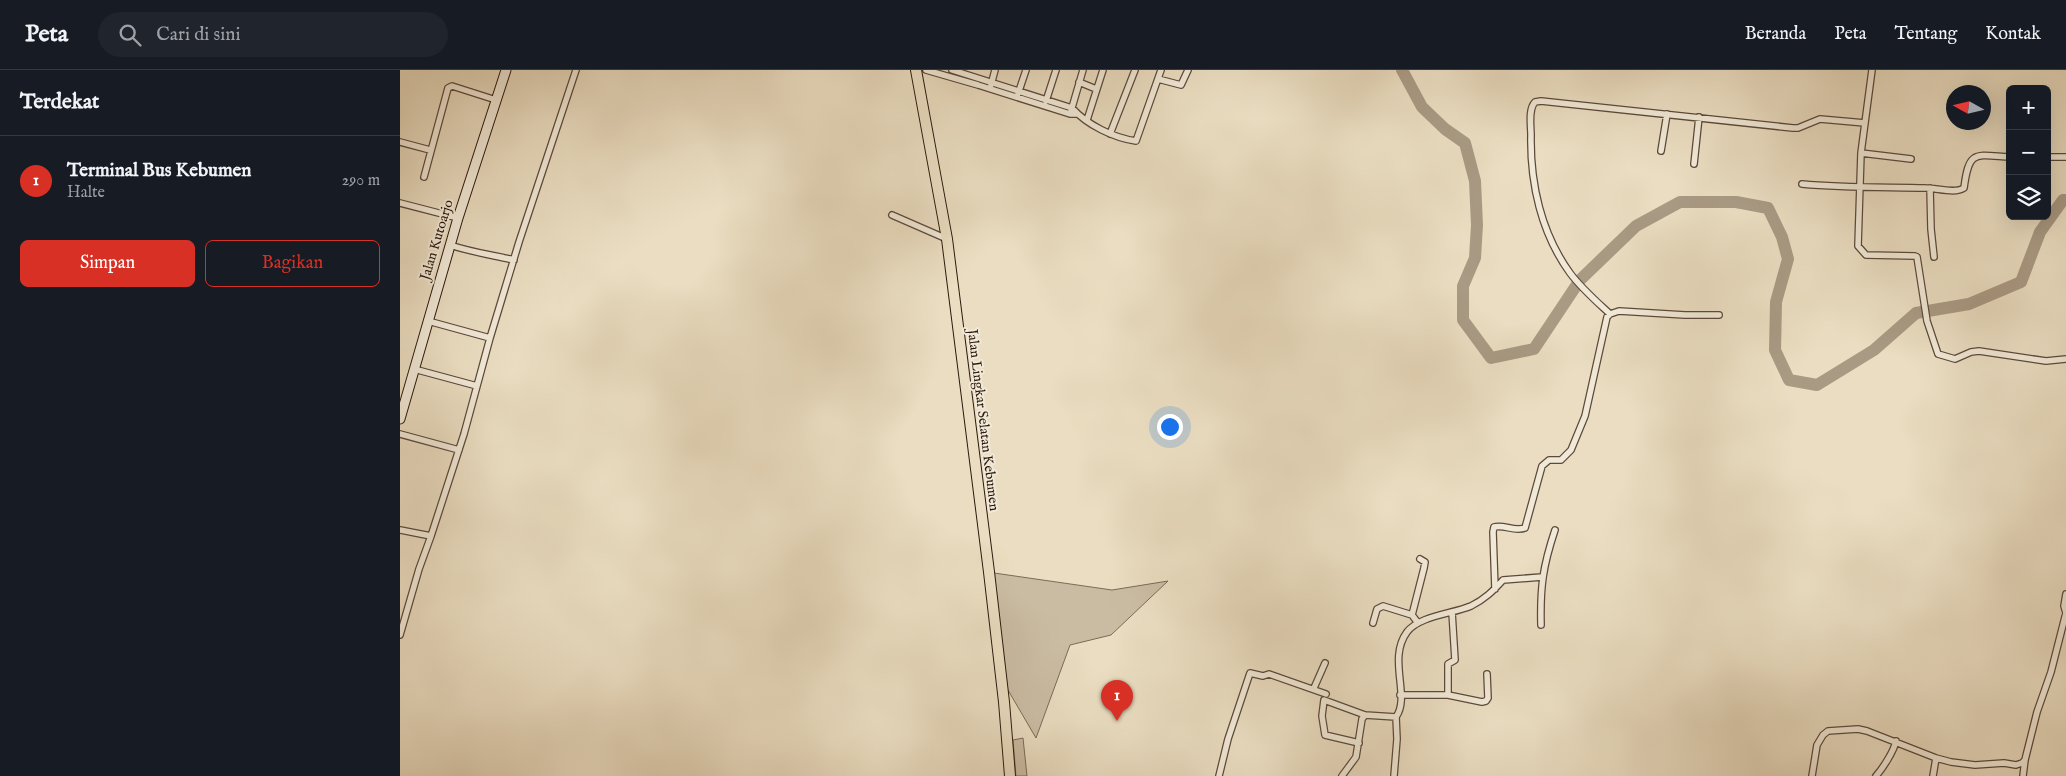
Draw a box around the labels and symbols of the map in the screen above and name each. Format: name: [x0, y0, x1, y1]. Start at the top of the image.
north arrow: [1946, 85, 1991, 130]
street label: Jalan Kutoarjo: [416, 197, 458, 284]
street label: Jalan Lingkar Selatan Kebumen: [963, 326, 1003, 512]
your location: [1157, 414, 1183, 440]
pin: 1: [1101, 680, 1133, 721]

